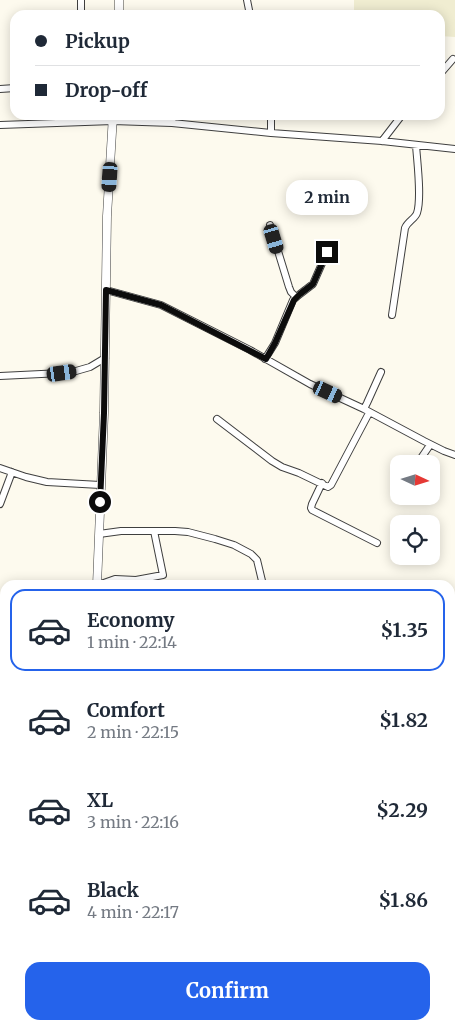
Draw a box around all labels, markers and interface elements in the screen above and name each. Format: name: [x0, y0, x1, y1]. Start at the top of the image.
text: Pickup: [65, 29, 130, 53]
text: Drop-off: [65, 78, 147, 102]
car: [101, 162, 118, 192]
callout: 2 min: [286, 180, 368, 214]
text: 2 min: [304, 187, 350, 207]
car: [262, 222, 285, 256]
route end: [316, 241, 338, 263]
car: [46, 363, 77, 383]
car: [311, 379, 344, 405]
north arrow: [390, 455, 440, 505]
map controls: [390, 455, 440, 565]
route start: [89, 491, 111, 513]
button: locate: [390, 515, 440, 565]
icon: car: [27, 608, 72, 653]
text: Economy: [87, 608, 175, 632]
text: $1.35: [381, 618, 428, 642]
text: 1 min · 22:14: [87, 632, 177, 652]
icon: car: [27, 698, 72, 743]
text: Comfort: [87, 698, 165, 722]
text: $1.82: [379, 708, 428, 732]
text: 2 min · 22:15: [87, 722, 179, 742]
icon: car: [27, 788, 72, 833]
text: XL: [87, 788, 113, 812]
text: $2.29: [376, 798, 428, 822]
text: 3 min · 22:16: [87, 812, 179, 832]
icon: car: [27, 878, 72, 923]
text: Black: [87, 878, 139, 902]
text: $1.86: [378, 888, 428, 912]
text: 4 min · 22:17: [87, 902, 179, 922]
button: Confirm: [25, 962, 430, 1020]

